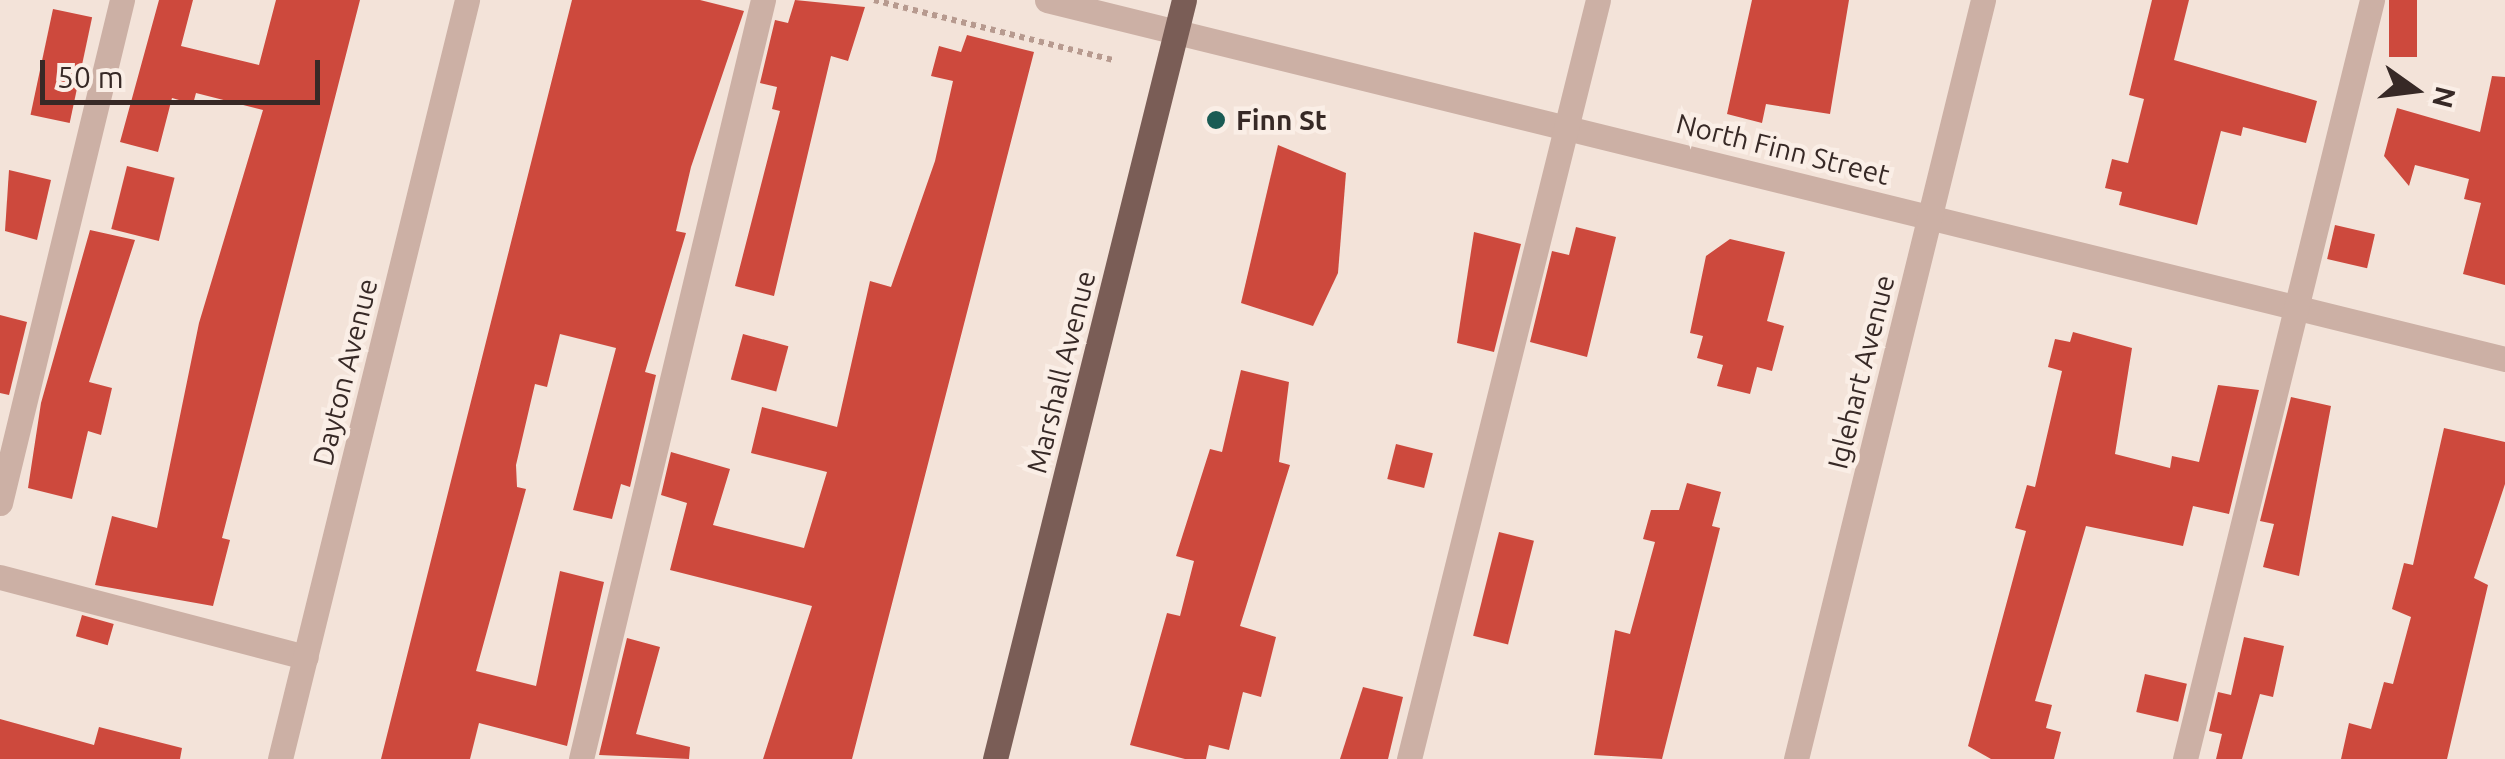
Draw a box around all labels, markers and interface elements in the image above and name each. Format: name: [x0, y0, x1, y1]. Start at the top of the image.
scale bar: [45, 40, 325, 102]
north arrow: [2365, 40, 2465, 140]
text: 50 m: [57, 60, 124, 94]
text: N: [2427, 83, 2462, 111]
place label: Finn St: [1236, 103, 1327, 137]
street label: North Finn Street: [1673, 106, 1893, 192]
marker: Finn St: [1205, 109, 1227, 131]
street label: Marshall Avenue: [1020, 267, 1102, 477]
street label: Iglehart Avenue: [1821, 271, 1901, 473]
street label: Dayton Avenue: [306, 275, 384, 469]

